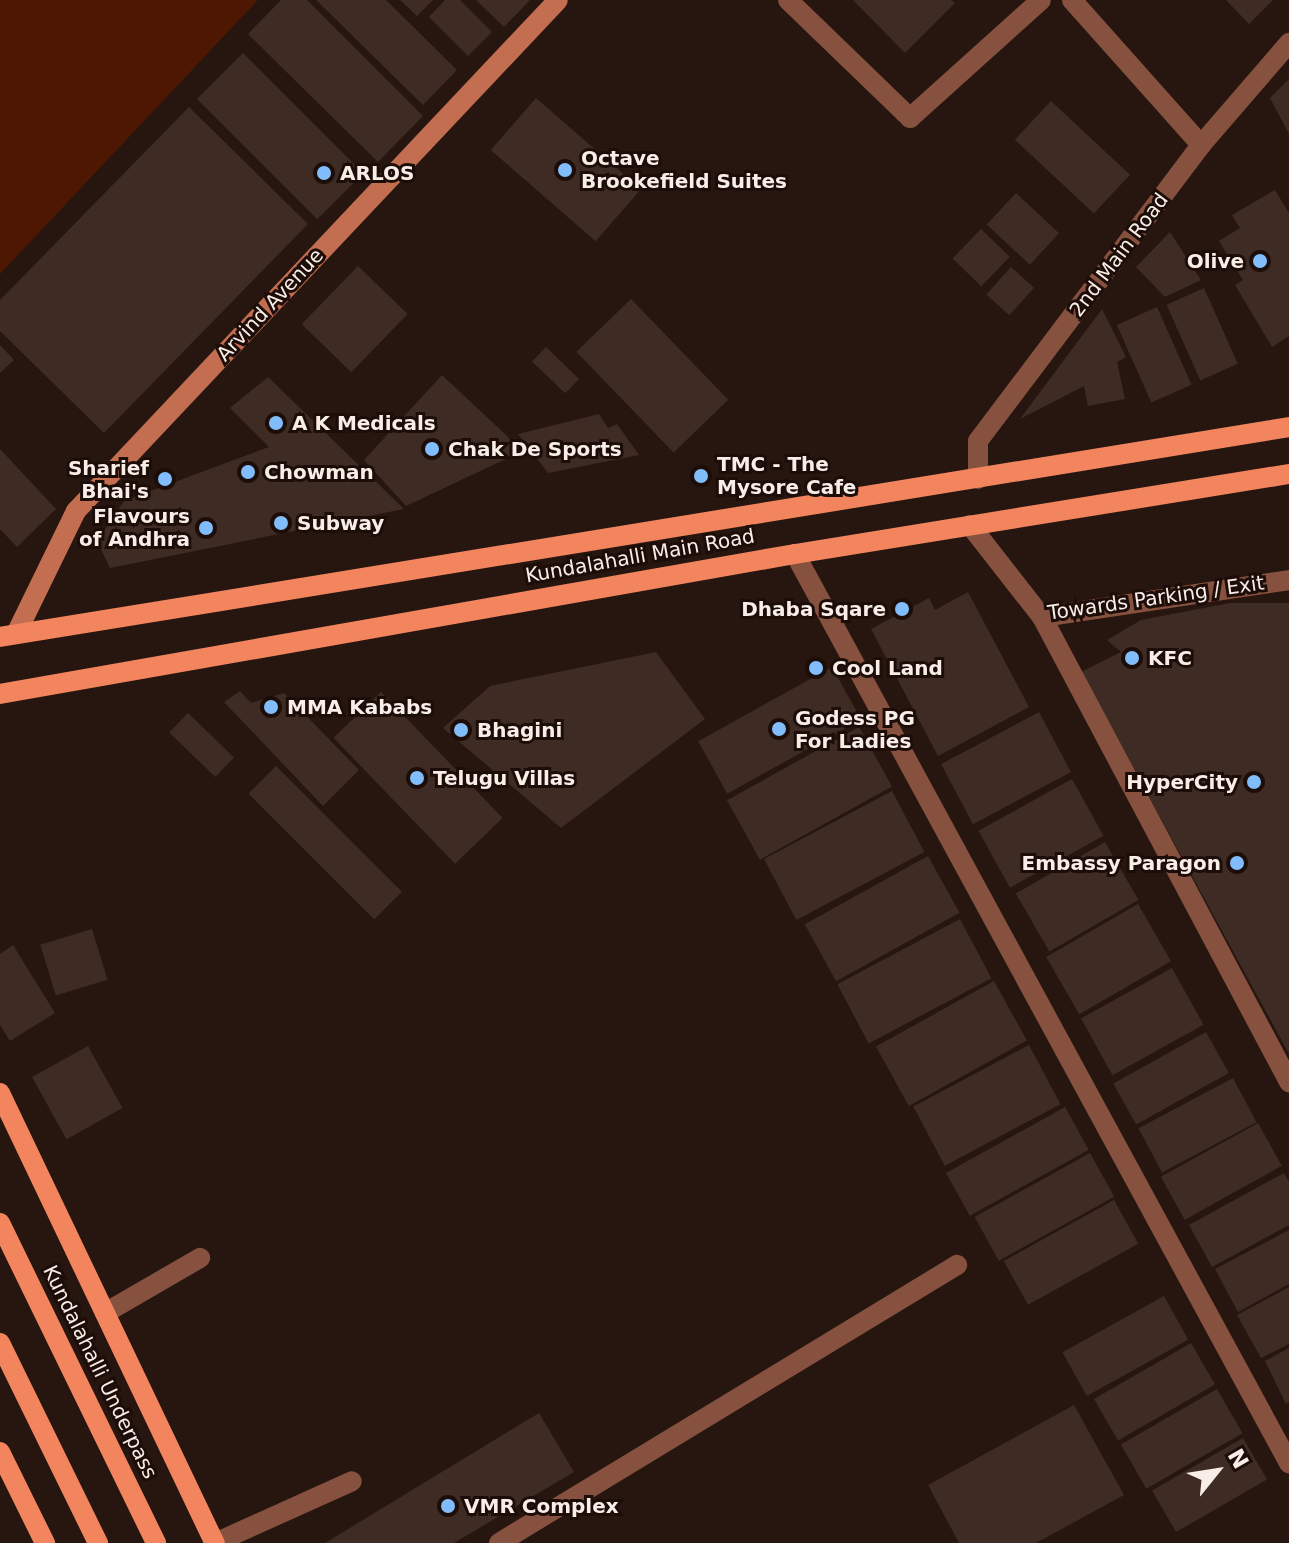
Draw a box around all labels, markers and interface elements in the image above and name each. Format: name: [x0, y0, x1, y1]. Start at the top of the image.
place label: Octave Brookefield Suites: [581, 146, 787, 193]
place label: ARLOS: [340, 161, 414, 185]
marker: Octave Brookefield Suites: [556, 161, 574, 179]
marker: ARLOS: [315, 164, 333, 182]
street label: 2nd Main Road: [1065, 188, 1173, 322]
street label: Arvind Avenue: [212, 244, 328, 366]
place label: Olive: [1187, 249, 1244, 273]
marker: Olive: [1251, 252, 1269, 270]
place label: A K Medicals: [292, 411, 436, 435]
marker: A K Medicals: [267, 414, 285, 432]
place label: Chak De Sports: [448, 437, 622, 461]
marker: Chak De Sports: [423, 440, 441, 458]
place label: TMC - The Mysore Cafe: [717, 452, 856, 499]
place label: Sharief Bhai's: [68, 456, 149, 503]
place label: Chowman: [264, 460, 374, 484]
marker: Chowman: [239, 463, 257, 481]
marker: TMC - The Mysore Cafe: [692, 467, 710, 485]
marker: Sharief Bhai's: [156, 470, 174, 488]
place label: Flavours of Andhra: [79, 504, 190, 551]
place label: Subway: [297, 511, 384, 535]
marker: Subway: [272, 514, 290, 532]
marker: Flavours of Andhra: [197, 519, 215, 537]
street label: Kundalahalli Main Road: [523, 524, 757, 588]
street label: Towards Parking / Exit: [1046, 571, 1266, 625]
place label: Dhaba Sqare: [741, 597, 886, 621]
marker: Dhaba Sqare: [893, 600, 911, 618]
place label: KFC: [1148, 646, 1192, 670]
marker: KFC: [1123, 649, 1141, 667]
place label: Cool Land: [832, 656, 943, 680]
marker: Cool Land: [807, 659, 825, 677]
place label: MMA Kababs: [287, 695, 432, 719]
marker: MMA Kababs: [262, 698, 280, 716]
place label: Godess PG For Ladies: [795, 706, 915, 753]
place label: Bhagini: [477, 718, 562, 742]
marker: Godess PG For Ladies: [770, 720, 788, 738]
marker: Bhagini: [452, 721, 470, 739]
place label: Telugu Villas: [433, 766, 575, 790]
marker: Telugu Villas: [408, 769, 426, 787]
place label: HyperCity: [1126, 770, 1238, 794]
marker: HyperCity: [1245, 773, 1263, 791]
place label: Embassy Paragon: [1022, 851, 1221, 875]
marker: Embassy Paragon: [1228, 854, 1246, 872]
street label: Kundalahalli Underpass: [38, 1261, 162, 1483]
north arrow: [1177, 1431, 1257, 1511]
text: N: [1223, 1445, 1254, 1473]
place label: VMR Complex: [464, 1494, 619, 1518]
marker: VMR Complex: [439, 1497, 457, 1515]

